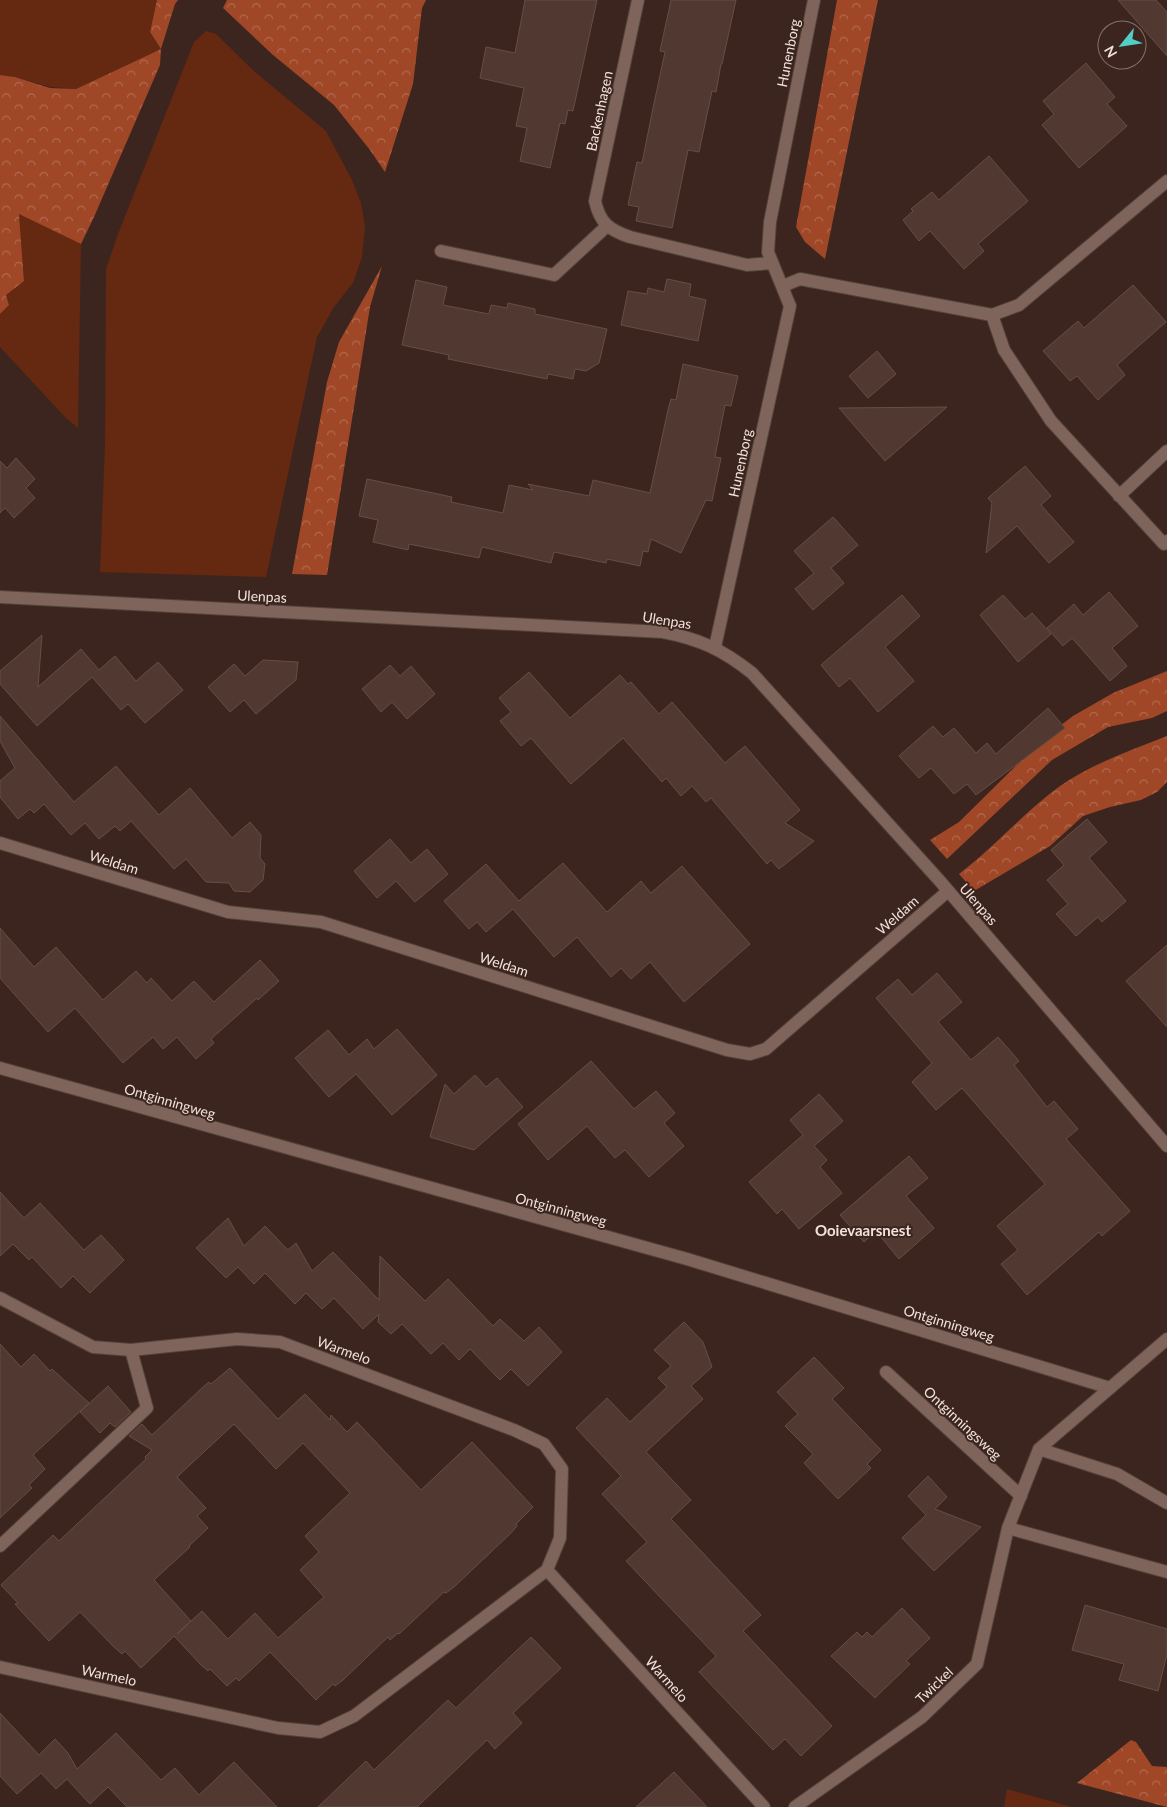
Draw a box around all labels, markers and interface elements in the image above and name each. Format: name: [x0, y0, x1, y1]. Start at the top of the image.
street label: Hunenborg: [773, 17, 803, 89]
north arrow: [1097, 20, 1147, 70]
text: N: [1100, 43, 1120, 61]
street label: Backenhagen: [582, 69, 616, 153]
street label: Hunenborg: [724, 427, 756, 499]
street label: Ulenpas: [237, 586, 287, 606]
street label: Ulenpas: [641, 608, 693, 632]
street label: Weldam: [87, 846, 141, 878]
street label: Ulenpas: [956, 880, 1002, 928]
street label: Weldam: [872, 892, 922, 938]
street label: Weldam: [477, 948, 531, 980]
street label: Ontginningweg: [122, 1080, 218, 1122]
street label: Ontginningweg: [513, 1189, 609, 1229]
district label: Ooievaarsnest: [815, 1221, 911, 1239]
street label: Ontginningweg: [902, 1301, 996, 1345]
street label: Warmelo: [315, 1332, 373, 1368]
street label: Ontginningsweg: [921, 1383, 1005, 1463]
street label: Warmelo: [642, 1653, 692, 1706]
street label: Warmelo: [80, 1661, 138, 1689]
street label: Twickel: [912, 1663, 956, 1707]

